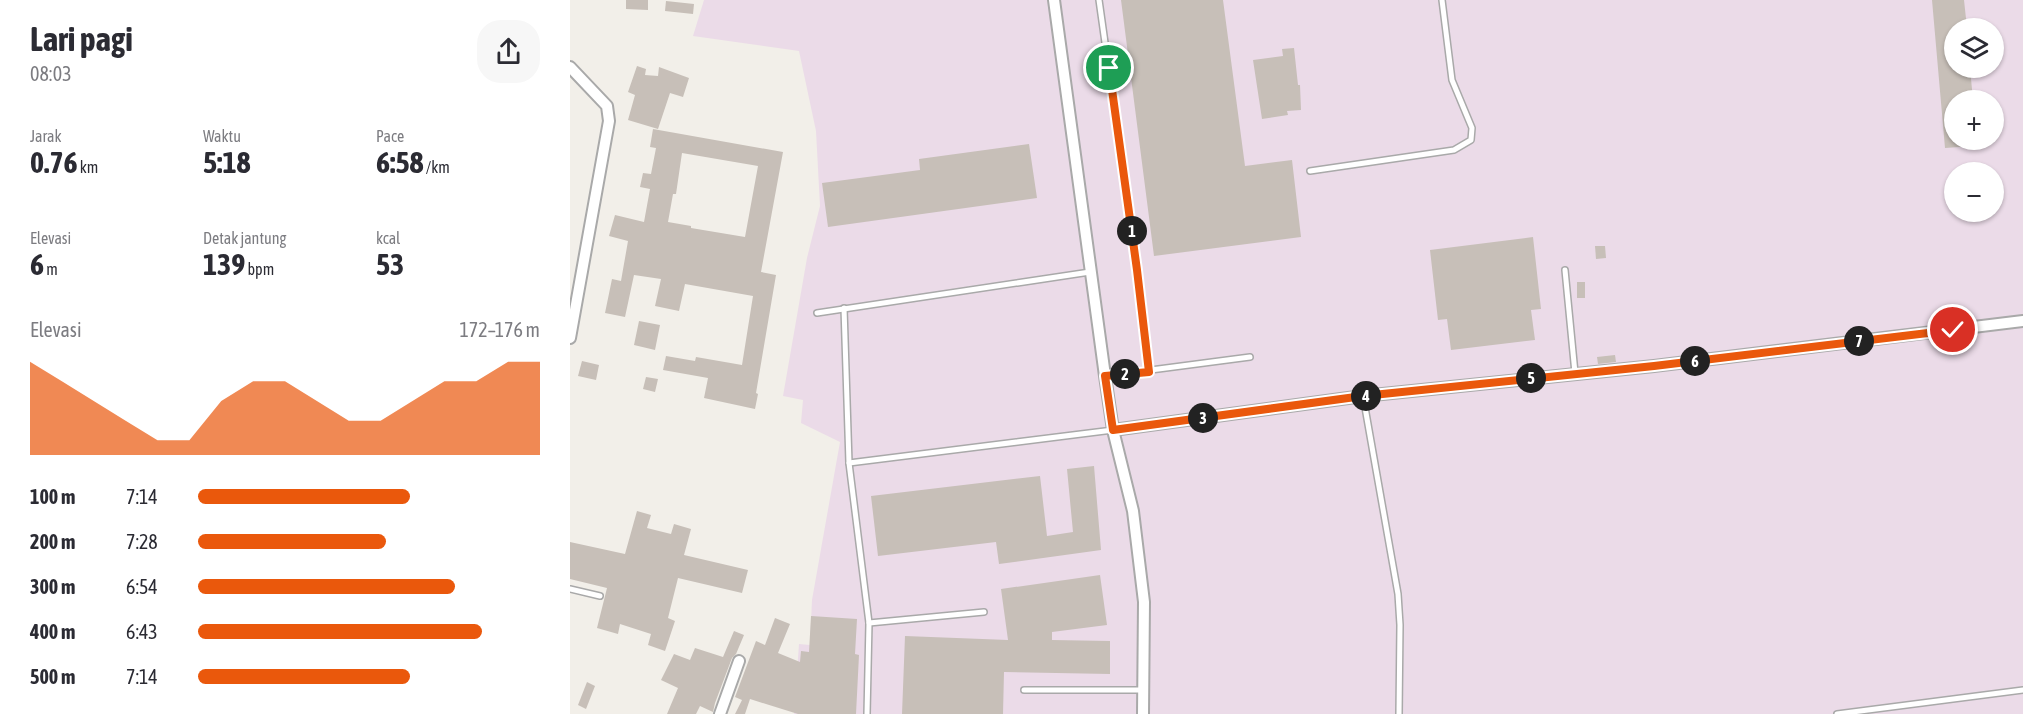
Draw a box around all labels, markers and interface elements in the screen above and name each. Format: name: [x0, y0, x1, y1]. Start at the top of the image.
map controls: [1944, 18, 2004, 222]
button: layers: [1944, 18, 2004, 78]
text: Lari pagi: [30, 20, 133, 58]
button: share: [477, 20, 540, 83]
pin: [1083, 42, 1134, 93]
icon: arrive: [1092, 51, 1125, 84]
text: 08:03: [30, 62, 72, 85]
button: +: [1944, 90, 2004, 150]
text: Jarak: [30, 127, 61, 145]
text: Waktu: [203, 127, 241, 145]
text: Pace: [376, 127, 404, 145]
text: 0.76: [30, 145, 78, 179]
text: 5:18: [203, 145, 251, 179]
text: 6:58: [376, 145, 424, 179]
text: km: [78, 158, 98, 176]
text: /km: [424, 158, 450, 176]
button: −: [1944, 162, 2004, 222]
pin: 1: [1117, 216, 1147, 246]
text: 1: [1128, 222, 1136, 240]
text: Elevasi: [30, 229, 71, 247]
text: Detak jantung: [203, 229, 286, 247]
text: kcal: [376, 229, 400, 247]
text: 6: [30, 247, 44, 281]
text: 139: [203, 247, 245, 281]
text: 53: [376, 247, 404, 281]
text: m: [44, 260, 58, 278]
text: bpm: [245, 260, 274, 278]
pin: [1927, 304, 1978, 355]
icon: check: [1936, 313, 1969, 346]
text: Elevasi: [30, 318, 82, 341]
text: 172–176 m: [459, 318, 540, 341]
pin: 7: [1844, 326, 1874, 356]
text: 7: [1855, 332, 1863, 350]
pin: 6: [1680, 346, 1710, 376]
text: 6: [1691, 352, 1699, 370]
pin: 2: [1110, 359, 1140, 389]
pin: 5: [1516, 363, 1546, 393]
text: 2: [1121, 365, 1129, 383]
text: 5: [1527, 369, 1535, 387]
pin: 4: [1351, 381, 1381, 411]
text: 4: [1362, 387, 1370, 405]
pin: 3: [1188, 403, 1218, 433]
text: 3: [1199, 409, 1207, 427]
text: 100 m: [30, 485, 75, 508]
text: 7:14: [126, 485, 158, 508]
text: 200 m: [30, 530, 75, 553]
text: 7:28: [126, 530, 158, 553]
text: 300 m: [30, 575, 75, 598]
text: 6:54: [126, 575, 158, 598]
text: 400 m: [30, 620, 75, 643]
text: 6:43: [126, 620, 158, 643]
text: 500 m: [30, 665, 75, 688]
text: 7:14: [126, 665, 158, 688]

